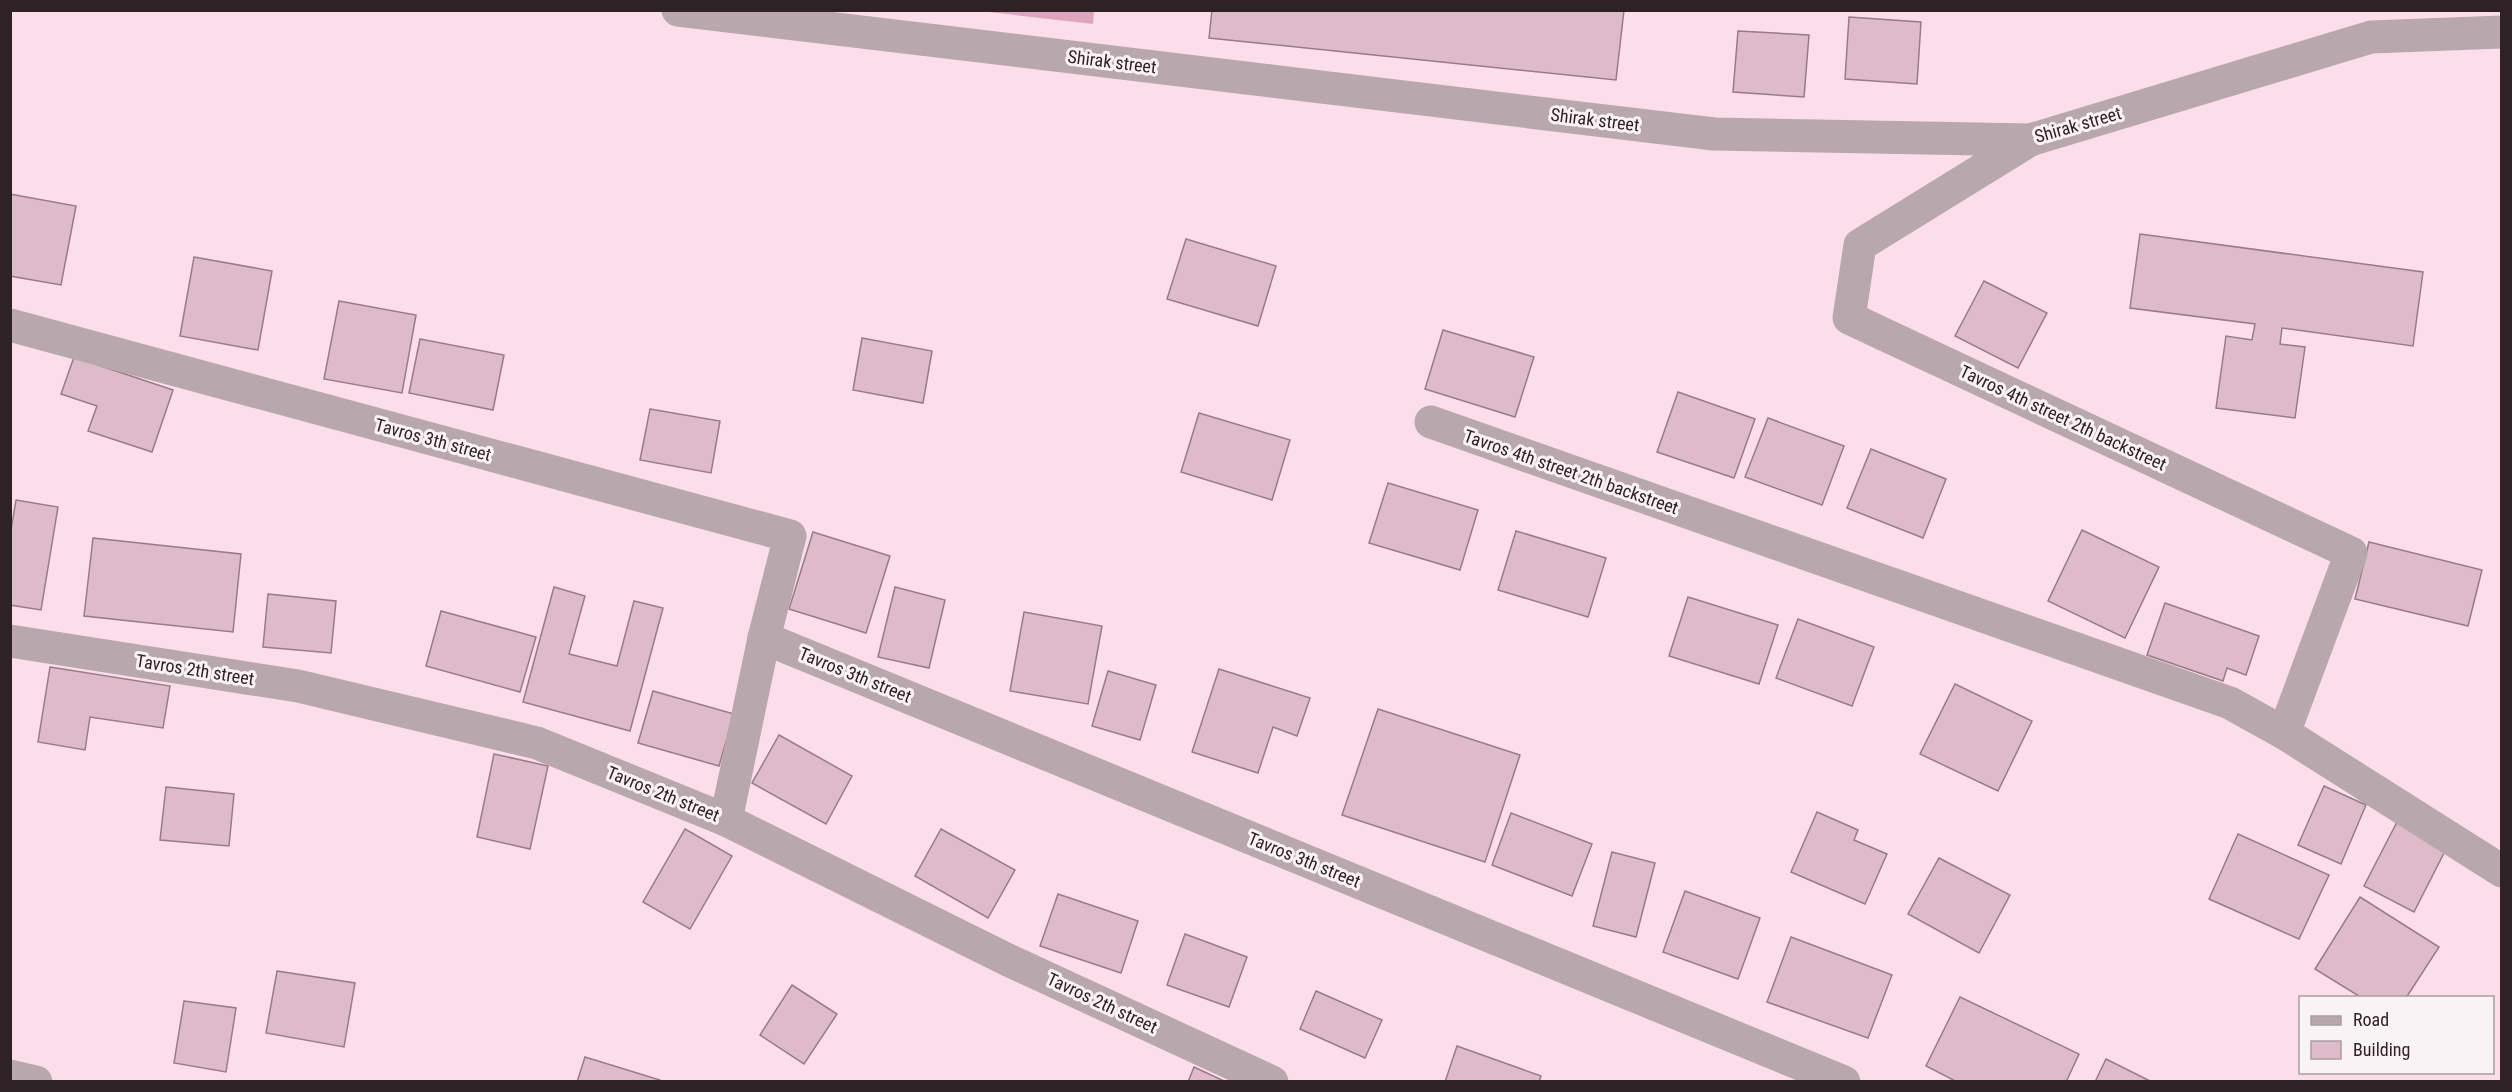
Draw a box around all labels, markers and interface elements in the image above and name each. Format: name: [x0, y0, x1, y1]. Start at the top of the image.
street label: Shirak street: [1067, 46, 1158, 77]
street label: Shirak street: [2032, 102, 2124, 147]
street label: Shirak street: [1550, 104, 1641, 135]
street label: Tavros 4th street 2th backstreet: [1957, 360, 2170, 475]
street label: Tavros 3th street: [373, 414, 493, 465]
street label: Tavros 4th street 2th backstreet: [1461, 425, 1681, 518]
street label: Tavros 3th street: [796, 642, 914, 707]
street label: Tavros 2th street: [134, 650, 256, 689]
street label: Tavros 2th street: [604, 761, 722, 826]
street label: Tavros 3th street: [1245, 827, 1363, 892]
street label: Tavros 2th street: [1044, 968, 1161, 1037]
legend: [2299, 996, 2494, 1074]
text: Road: [2353, 1009, 2389, 1030]
text: Building: [2353, 1039, 2410, 1060]

